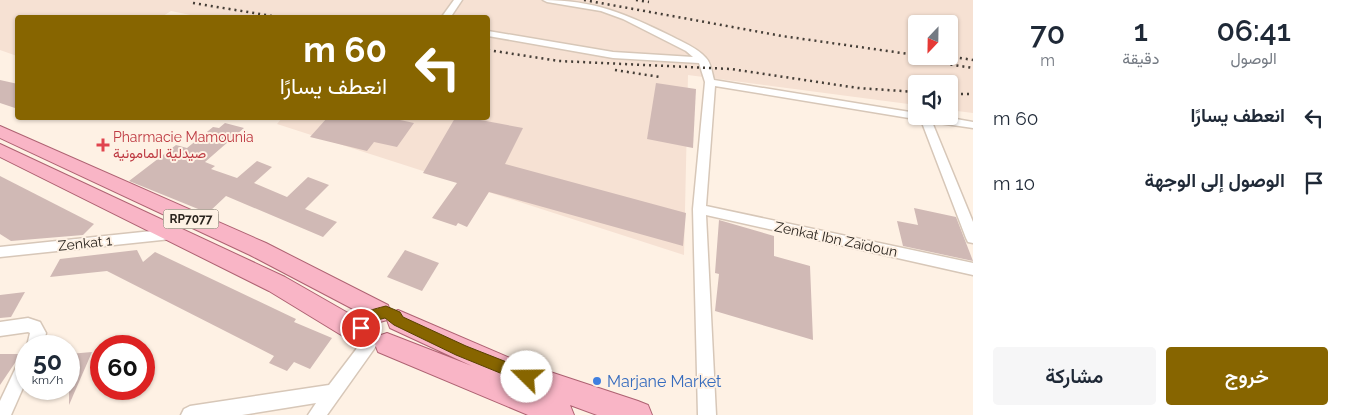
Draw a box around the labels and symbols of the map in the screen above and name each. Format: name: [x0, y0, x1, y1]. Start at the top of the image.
north arrow: [908, 15, 958, 65]
place label: Pharmacie Mamounia صيدلية المامونية: [113, 129, 254, 162]
marker: Pharmacie Mamounia صيدلية المامونية: [97, 139, 109, 151]
road number: RP7077: [164, 210, 218, 228]
street label: Zenkat Ibn Zaïdoun: [773, 218, 899, 260]
street label: Zenkat 1: [57, 232, 113, 254]
pin: [340, 307, 382, 349]
speed limit sign: 60: [90, 335, 155, 400]
position arrow: [500, 350, 552, 402]
place label: Marjane Market: [607, 372, 722, 391]
marker: Marjane Market: [591, 375, 603, 387]

